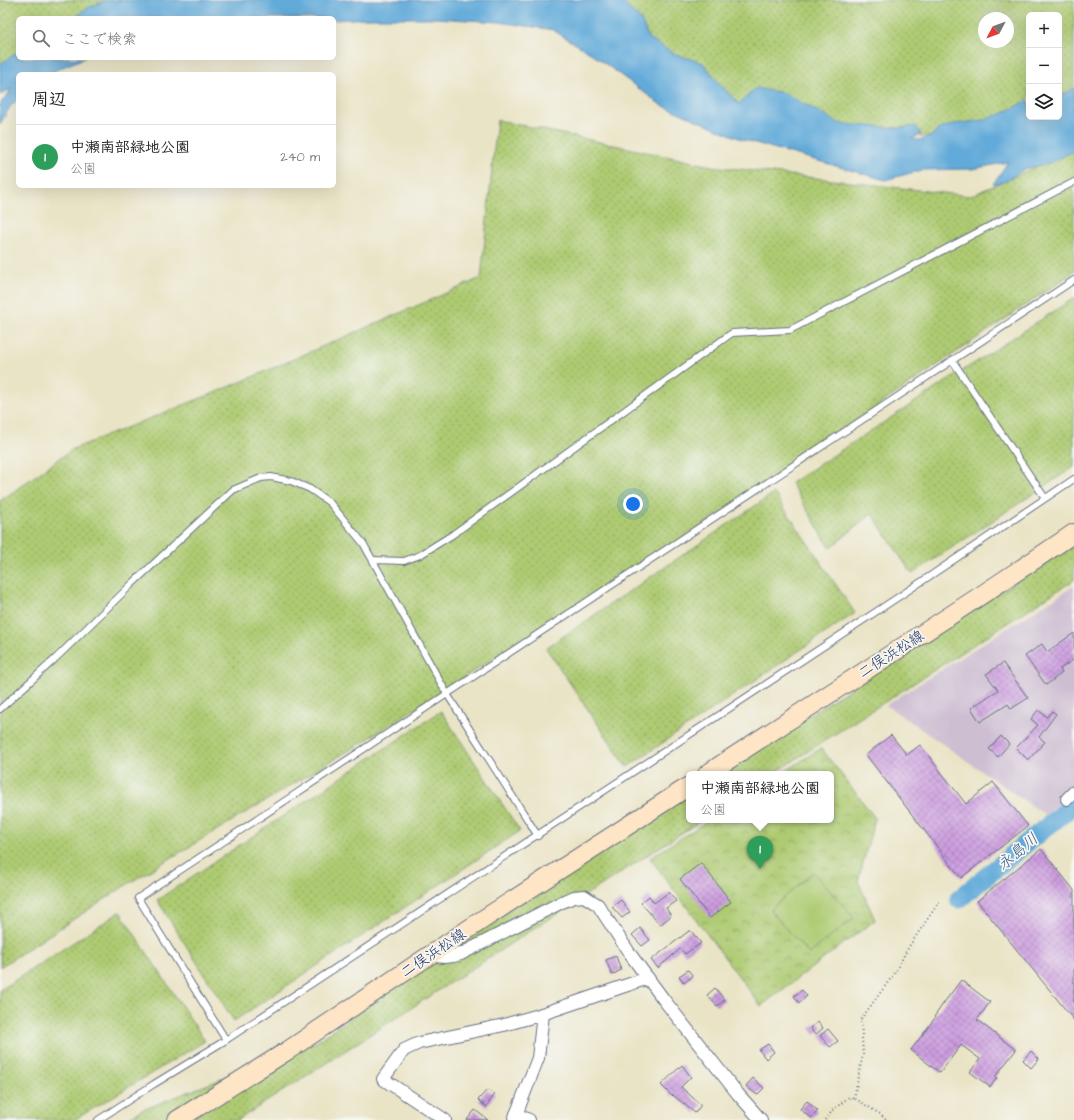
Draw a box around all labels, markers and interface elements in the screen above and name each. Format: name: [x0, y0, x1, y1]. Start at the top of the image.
north arrow: [978, 12, 1014, 48]
map controls: [1026, 12, 1062, 120]
button: +: [1026, 12, 1062, 48]
search box: [16, 16, 336, 60]
icon: search: [30, 27, 52, 49]
text: ここで検索: [62, 29, 137, 50]
button: −: [1026, 48, 1062, 84]
button: layers: [1026, 84, 1062, 120]
text: 周辺: [32, 88, 66, 112]
text: 中瀬南部緑地公園: [70, 137, 190, 158]
text: 1: [44, 148, 46, 166]
text: 240 m: [280, 148, 320, 166]
text: 公園: [70, 160, 96, 178]
your location: [623, 494, 643, 514]
street label: 二俣浜松線: [854, 625, 928, 684]
popup: [686, 771, 834, 823]
text: 中瀬南部緑地公園: [700, 778, 820, 799]
text: 公園: [700, 801, 726, 819]
water label: 永島川: [992, 828, 1043, 876]
pin: 1: [747, 836, 773, 869]
street label: 二俣浜松線: [396, 924, 470, 983]

